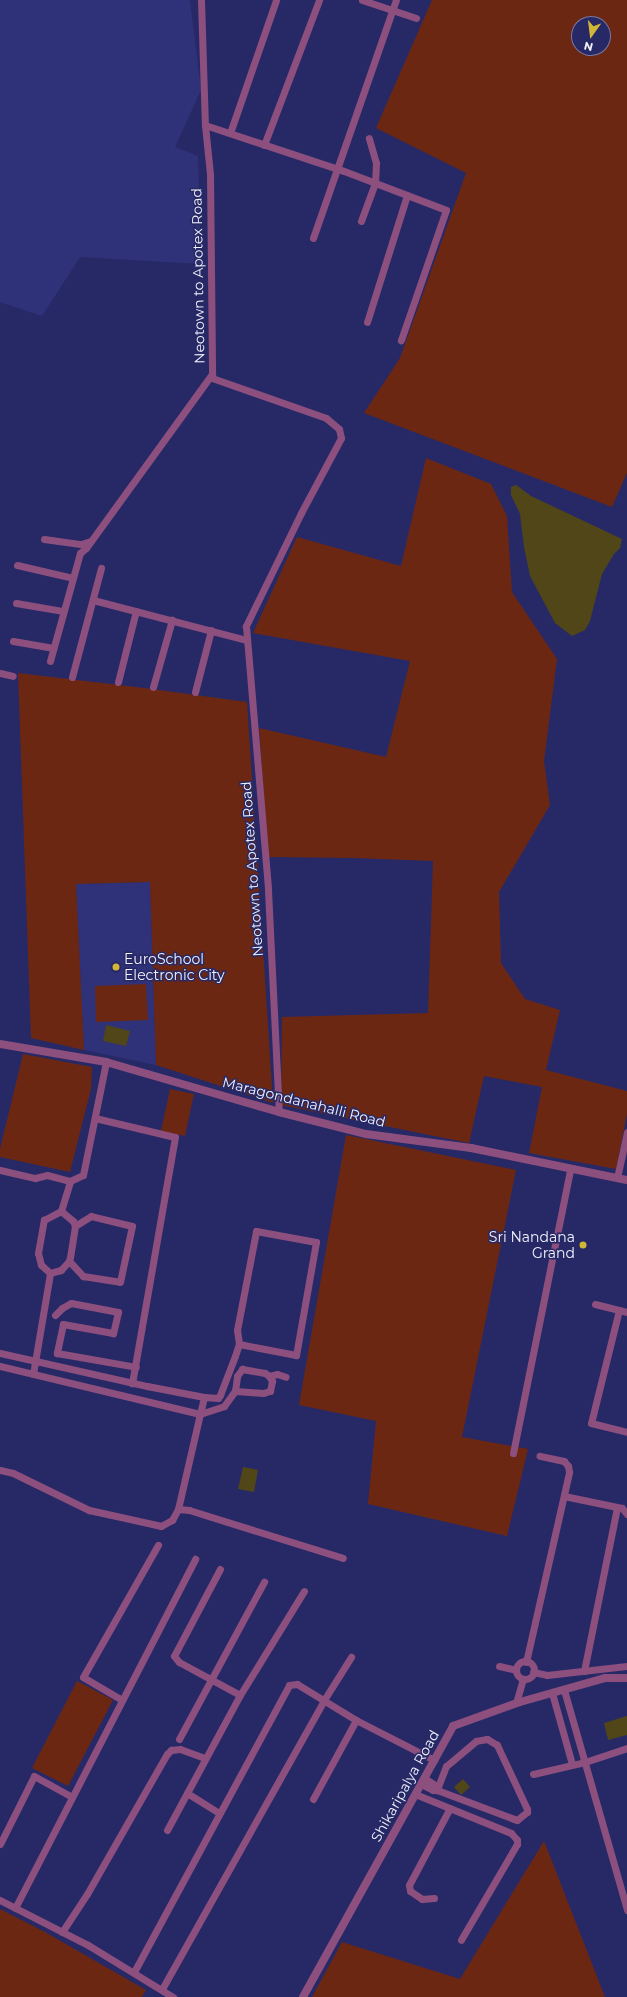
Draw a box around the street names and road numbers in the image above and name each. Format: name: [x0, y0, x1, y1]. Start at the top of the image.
street label: Neotown to Apotex Road: [188, 188, 208, 364]
street label: Neotown to Apotex Road: [237, 781, 267, 957]
street label: Maragondanahalli Road: [221, 1074, 387, 1130]
street label: Shikaripalya Road: [367, 1727, 443, 1845]

